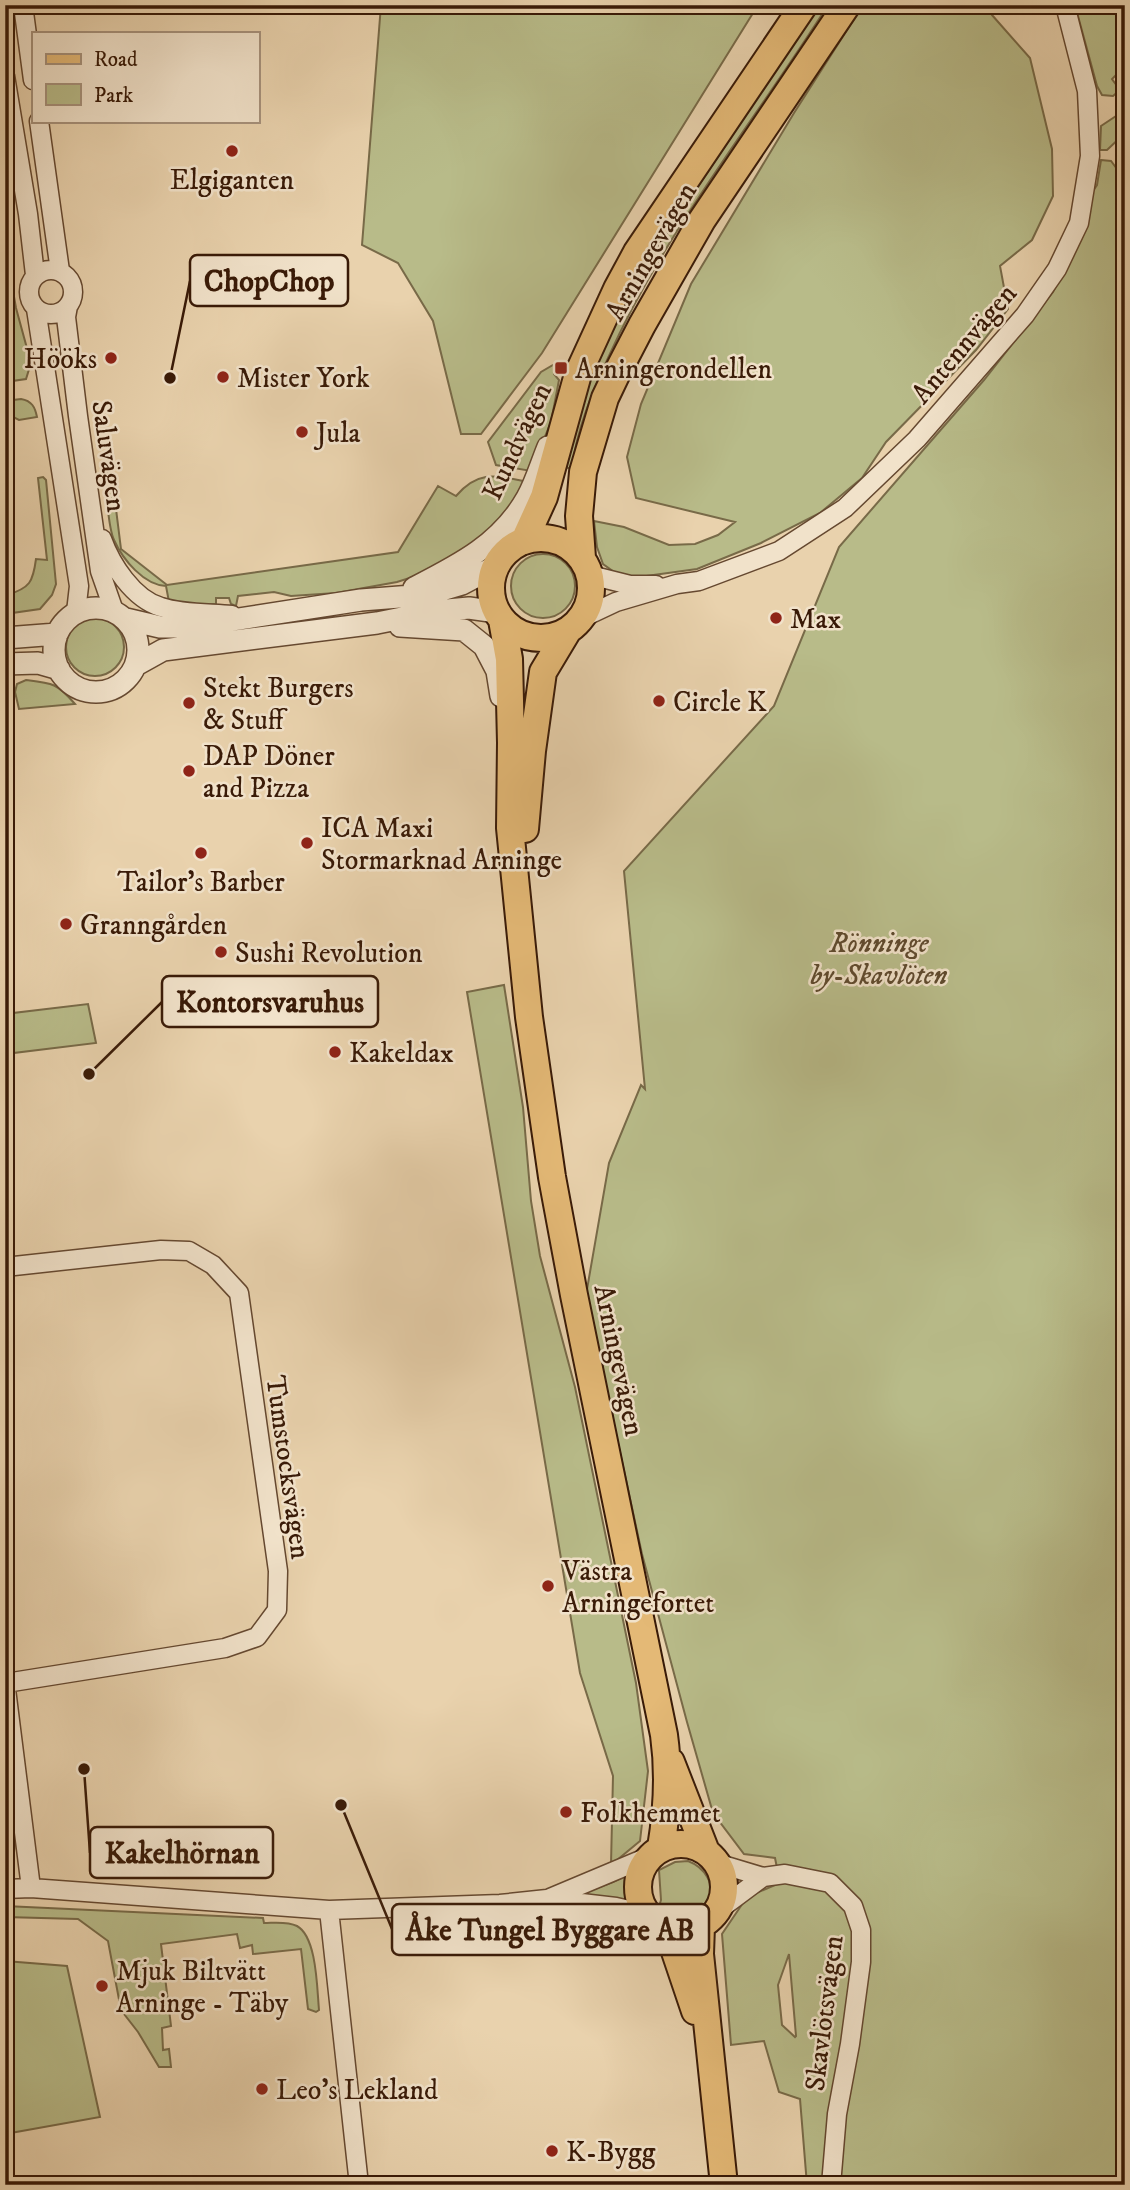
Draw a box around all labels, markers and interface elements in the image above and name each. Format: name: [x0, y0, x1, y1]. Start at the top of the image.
legend: [32, 32, 259, 122]
text: Road: [94, 47, 138, 73]
text: Park: [94, 83, 134, 109]
marker: Elgiganten: [224, 143, 240, 159]
place label: Elgiganten: [170, 163, 295, 198]
street label: Arningevägen: [598, 176, 705, 327]
callout: ChopChop: [190, 255, 348, 306]
text: ChopChop: [204, 264, 334, 301]
street label: Antennvägen: [904, 276, 1025, 411]
place label: Hööks: [24, 342, 97, 377]
marker: Hööks: [103, 350, 119, 366]
place label: Arningerondellen: [575, 352, 772, 387]
marker: Arningerondellen: [553, 360, 569, 376]
place label: Mister York: [237, 361, 370, 396]
marker: Mister York: [215, 369, 231, 385]
street label: Kundvägen: [475, 377, 560, 506]
street label: Saluvägen: [83, 398, 134, 515]
place label: Jula: [313, 416, 361, 451]
marker: Jula: [294, 424, 310, 440]
place label: Max: [790, 602, 841, 637]
marker: Max: [768, 610, 784, 626]
place label: Stekt Burgers & Stuff: [203, 671, 354, 738]
place label: Circle K: [673, 685, 767, 720]
marker: Circle K: [651, 693, 667, 709]
marker: Stekt Burgers & Stuff: [181, 695, 197, 711]
place label: DAP Döner and Pizza: [203, 739, 335, 806]
marker: DAP Döner and Pizza: [181, 763, 197, 779]
place label: ICA Maxi Stormarknad Arninge: [321, 811, 562, 878]
marker: ICA Maxi Stormarknad Arninge: [299, 835, 315, 851]
marker: Tailor’s Barber: [193, 845, 209, 861]
place label: Tailor’s Barber: [117, 865, 285, 900]
place label: Granngården: [80, 908, 228, 943]
marker: Granngården: [58, 916, 74, 932]
park label: Rönninge by-Skavlöten: [811, 926, 947, 993]
place label: Sushi Revolution: [235, 936, 423, 971]
marker: Sushi Revolution: [213, 944, 229, 960]
callout: Kontorsvaruhus: [162, 976, 378, 1027]
text: Kontorsvaruhus: [176, 985, 364, 1022]
place label: Kakeldax: [349, 1036, 454, 1071]
marker: Kakeldax: [327, 1044, 343, 1060]
street label: Arningevägen: [585, 1281, 652, 1440]
street label: Tumstocksvägen: [257, 1373, 318, 1562]
place label: Västra Arningefortet: [561, 1554, 714, 1621]
marker: Västra Arningefortet: [540, 1578, 556, 1594]
place label: Folkhemmet: [580, 1796, 721, 1831]
marker: Folkhemmet: [558, 1804, 574, 1820]
callout: Kakelhörnan: [90, 1827, 273, 1878]
text: Kakelhörnan: [104, 1836, 260, 1873]
callout: Åke Tungel Byggare AB: [392, 1904, 709, 1955]
text: Åke Tungel Byggare AB: [405, 1910, 694, 1950]
street label: Skavlötsvägen: [798, 1933, 851, 2093]
place label: Mjuk Biltvätt Arninge - Täby: [116, 1954, 289, 2021]
marker: Mjuk Biltvätt Arninge - Täby: [94, 1978, 110, 1994]
place label: Leo's Lekland: [276, 2073, 438, 2108]
marker: Leo's Lekland: [254, 2081, 270, 2097]
place label: K-Bygg: [566, 2135, 656, 2170]
marker: K-Bygg: [544, 2143, 560, 2159]

